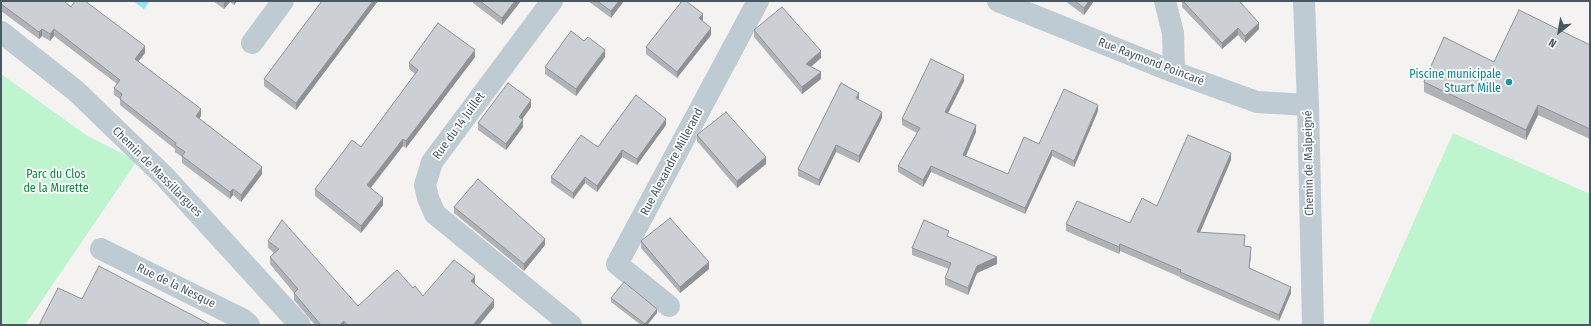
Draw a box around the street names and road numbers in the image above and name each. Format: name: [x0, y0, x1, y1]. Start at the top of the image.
street label: Rue Raymond Poincaré: [1096, 35, 1206, 89]
street label: Rue du 14 Juillet: [430, 90, 488, 162]
street label: Rue Alexandre Millerand: [638, 106, 706, 218]
street label: Chemin de Malpeigné: [1301, 110, 1317, 216]
street label: Chemin de Massillargues: [109, 124, 205, 220]
street label: Rue de la Nesque: [134, 261, 218, 311]

